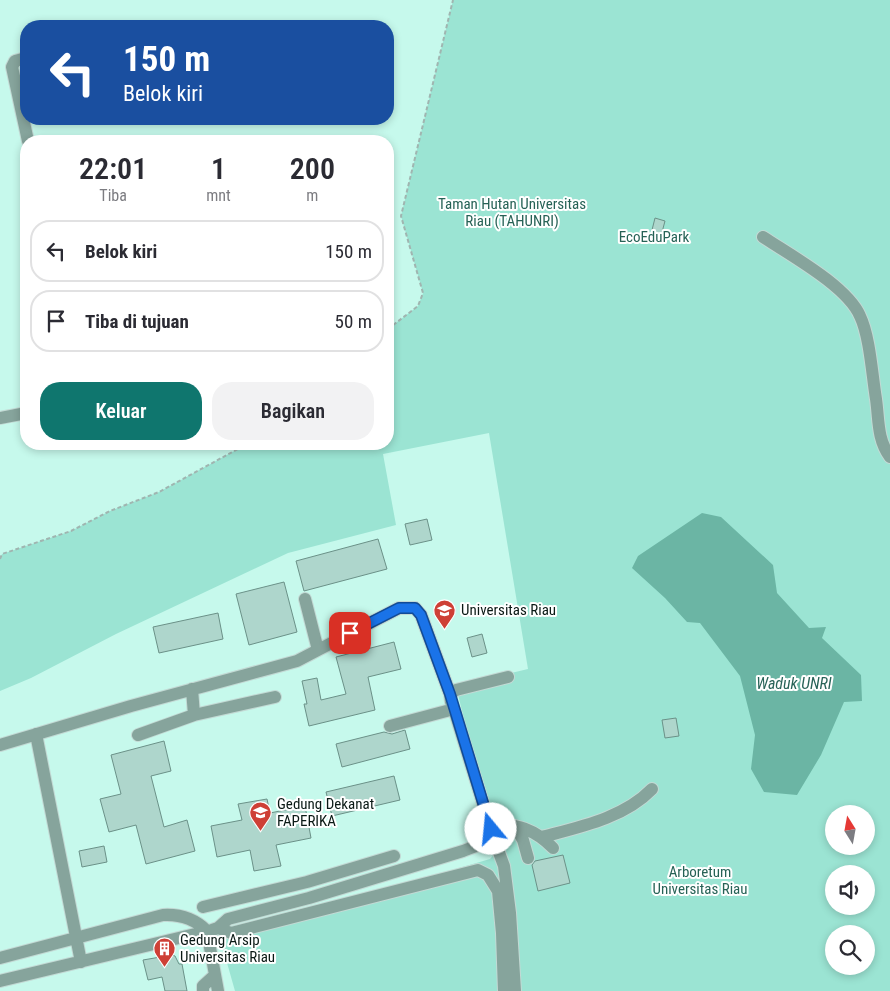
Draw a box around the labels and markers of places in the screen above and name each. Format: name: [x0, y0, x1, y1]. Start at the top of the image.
school or university icon: Universitas Riau: [433, 598, 457, 629]
place label: Universitas Riau: [461, 601, 556, 619]
pin: [329, 612, 371, 654]
place label: Gedung Dekanat FAPERIKA: [277, 795, 374, 830]
school or university icon: Gedung Dekanat FAPERIKA: [249, 801, 273, 832]
place label: Gedung Arsip Universitas Riau: [180, 931, 275, 966]
building icon: Gedung Arsip Universitas Riau: [152, 937, 176, 968]

